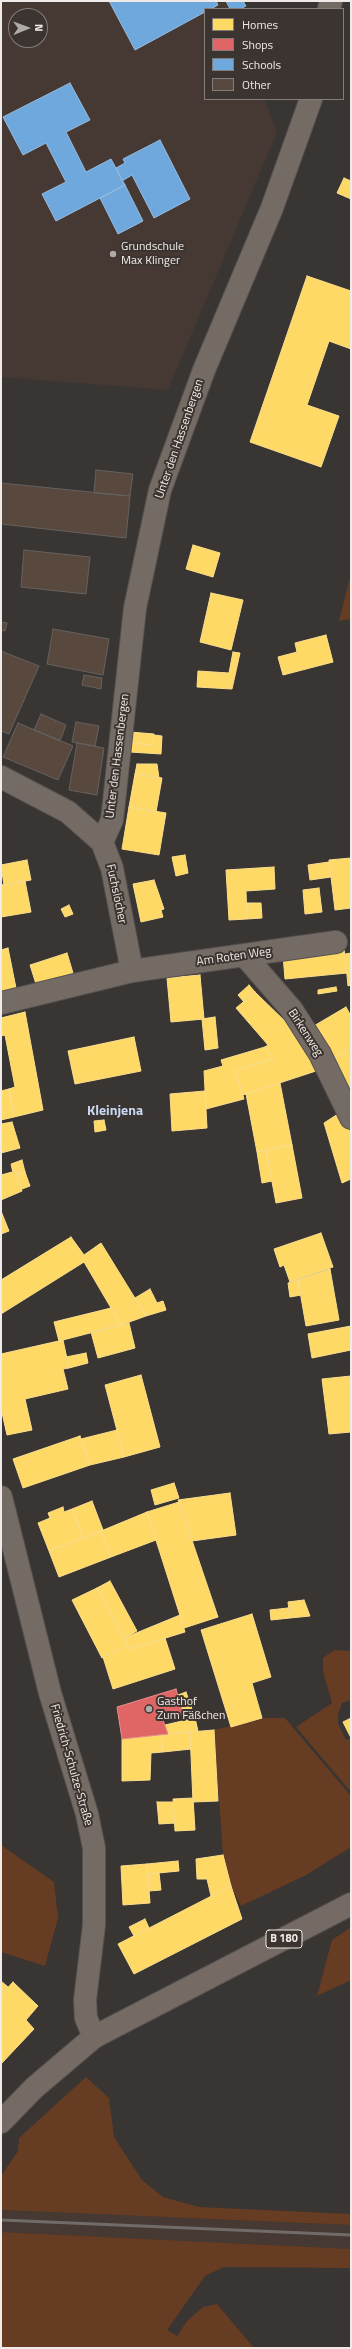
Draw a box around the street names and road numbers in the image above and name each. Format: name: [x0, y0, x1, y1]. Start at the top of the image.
street label: Unter den Hassenbergen: [153, 377, 207, 501]
street label: Unter den Hassenbergen: [103, 693, 133, 819]
street label: Fuchslöcher: [103, 863, 129, 925]
street label: Am Roten Weg: [196, 945, 272, 969]
street label: Birkenweg: [284, 1007, 326, 1059]
street label: Friedrich-Schulze-Straße: [47, 1702, 95, 1828]
road number: B 180: [266, 1930, 302, 1948]

